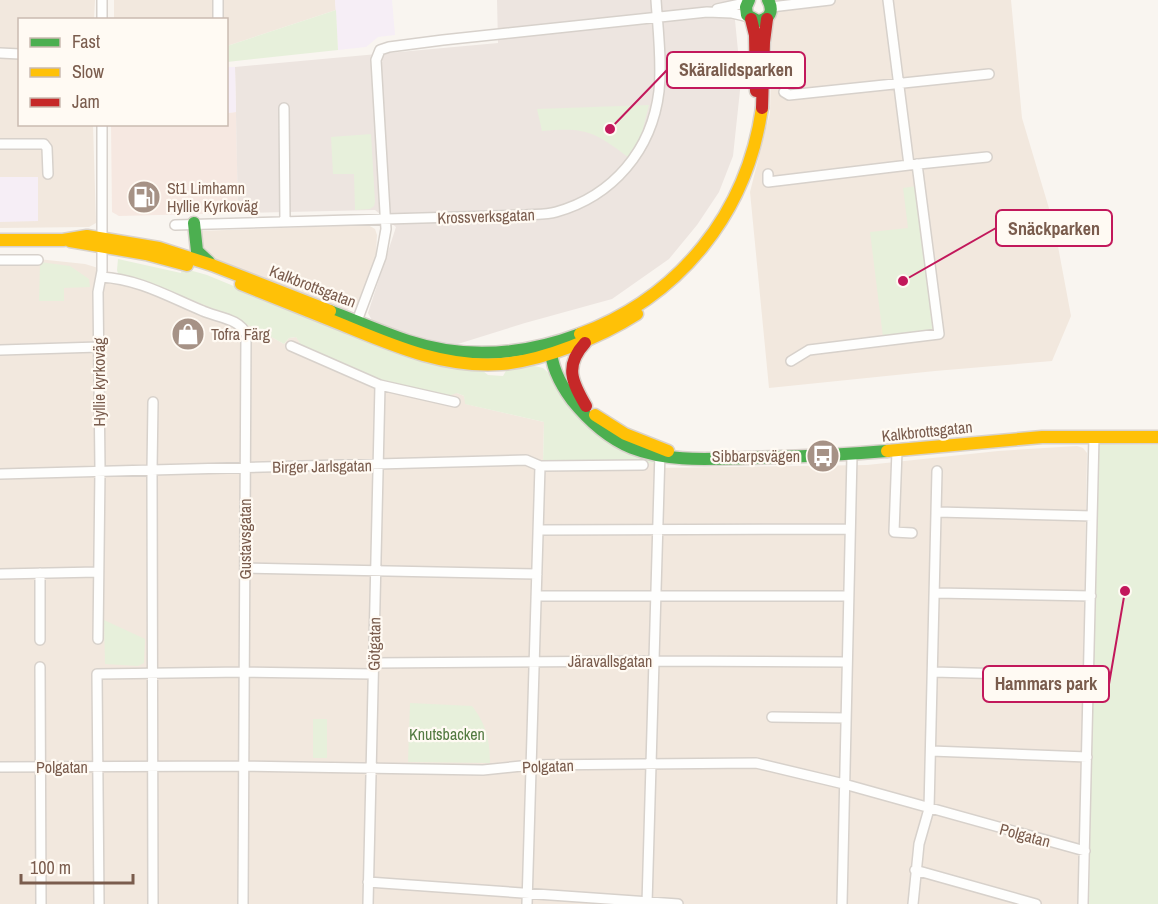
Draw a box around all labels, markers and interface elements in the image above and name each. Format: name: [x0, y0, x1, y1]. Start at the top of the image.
legend: [18, 18, 228, 126]
text: Fast: [72, 29, 100, 54]
callout: Skäralidsparken: [667, 52, 805, 88]
text: Skäralidsparken: [679, 57, 793, 82]
text: Slow: [72, 59, 104, 84]
text: Jam: [72, 89, 100, 114]
place label: St1 Limhamn Hyllie Kyrkoväg: [167, 177, 259, 217]
fuel station icon: St1 Limhamn Hyllie Kyrkoväg: [126, 179, 162, 215]
street label: Krossverksgatan: [437, 203, 535, 229]
callout: Snäckparken: [996, 210, 1112, 246]
text: Snäckparken: [1008, 216, 1100, 241]
street label: Kalkbrottsgatan: [266, 259, 360, 313]
shop icon: Tofra Färg: [170, 316, 206, 352]
place label: Tofra Färg: [211, 323, 271, 345]
street label: Hyllie kyrkoväg: [88, 337, 110, 426]
street label: Kalkbrottsgatan: [881, 415, 973, 447]
bus stop icon: Sibbarpsvägen: [805, 438, 841, 474]
place label: Sibbarpsvägen: [712, 445, 800, 467]
street label: Birger Jarlsgatan: [272, 454, 372, 478]
street label: Gustavsgatan: [234, 499, 256, 579]
street label: Götgatan: [363, 617, 385, 671]
street label: Järavallsgatan: [568, 650, 652, 672]
callout: Hammars park: [983, 666, 1109, 702]
text: Hammars park: [995, 671, 1098, 696]
park label: Knutsbacken: [409, 723, 485, 745]
street label: Polgatan: [522, 754, 574, 778]
street label: Polgatan: [36, 756, 88, 778]
street label: Polgatan: [997, 818, 1053, 852]
scale bar: [21, 847, 134, 885]
text: 100 m: [30, 855, 71, 880]

